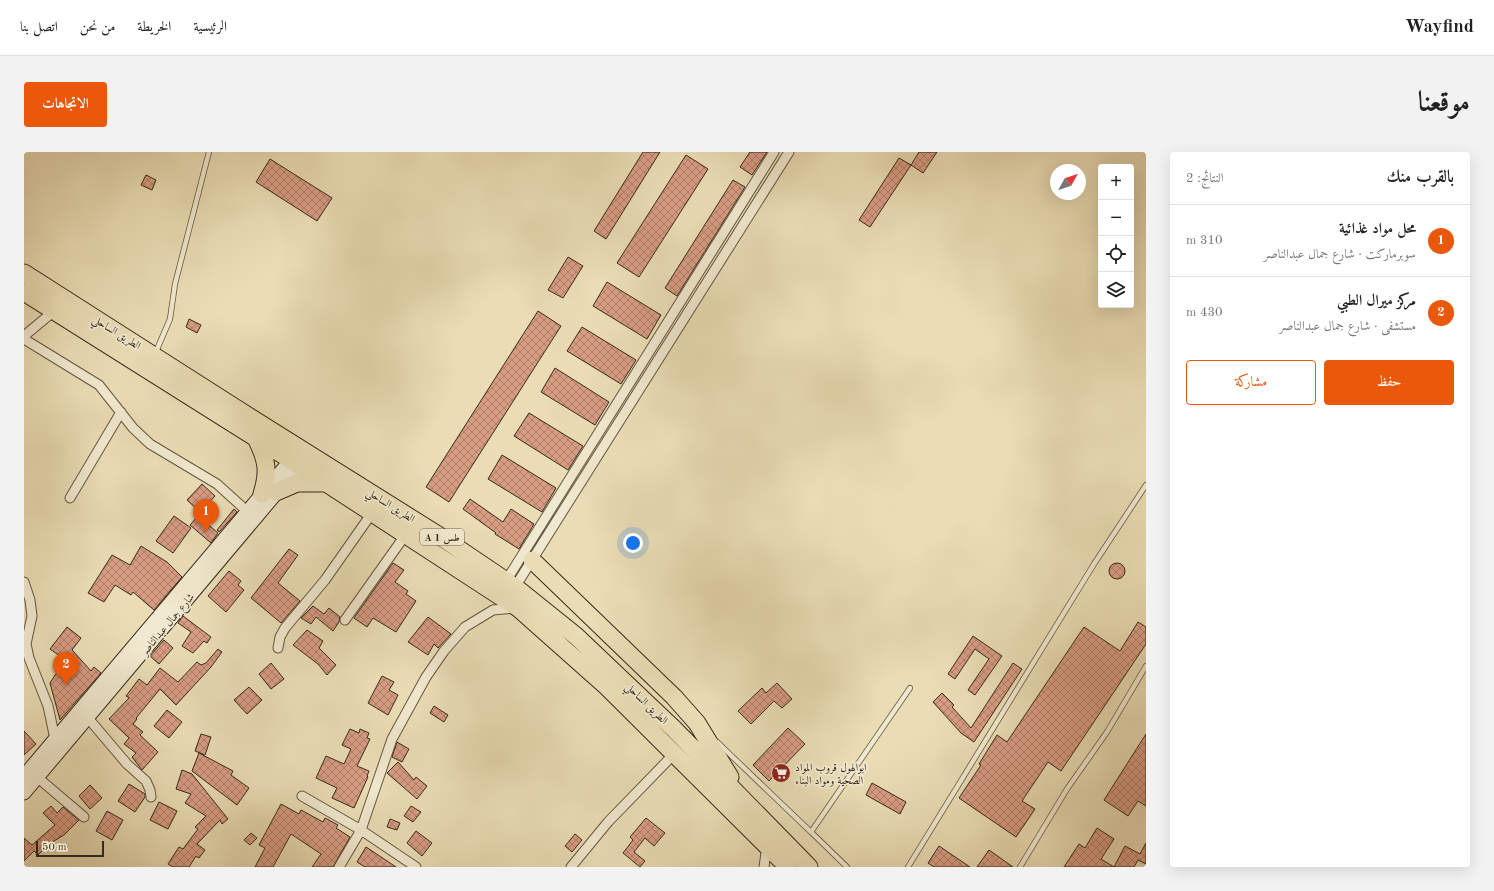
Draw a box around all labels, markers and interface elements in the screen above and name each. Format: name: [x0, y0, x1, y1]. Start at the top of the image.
text: Wayfind: [1405, 18, 1474, 37]
text: اتصل بنا: [20, 20, 58, 34]
text: من نحن: [80, 20, 115, 34]
text: الخريطة: [137, 20, 171, 34]
text: الرئيسية: [193, 20, 227, 34]
button: الاتجاهات: [24, 82, 107, 127]
text: موقعنا: [1418, 90, 1470, 118]
north arrow: [1050, 164, 1086, 200]
map controls: [1098, 164, 1134, 308]
button: +: [1098, 164, 1134, 200]
text: بالقرب منك: [1386, 169, 1454, 186]
text: النتائج: 2: [1186, 172, 1224, 185]
button: −: [1098, 200, 1134, 236]
text: محل مواد غذائية: [1339, 222, 1416, 237]
text: 310 m: [1186, 234, 1223, 247]
text: 1: [1437, 234, 1445, 247]
button: locate: [1098, 236, 1134, 272]
text: سوبرماركت · شارع جمال عبدالناصر: [1264, 248, 1416, 261]
button: layers: [1098, 272, 1134, 308]
text: مركز ميرال الطبي: [1337, 294, 1416, 309]
text: 430 m: [1186, 306, 1223, 319]
text: 2: [1437, 306, 1445, 319]
street label: الطريق الساحلي: [88, 314, 142, 356]
text: مستشفى · شارع جمال عبدالناصر: [1279, 320, 1416, 333]
button: مشاركة: [1186, 360, 1316, 405]
button: حفظ: [1324, 360, 1454, 405]
street label: الطريق الساحلي: [362, 487, 416, 529]
pin: 1: [193, 499, 219, 532]
road number: A 1 طس: [420, 529, 464, 545]
your location: [623, 533, 643, 553]
street label: شارع جمال عبدالناصر: [139, 592, 199, 661]
pin: 2: [53, 652, 79, 685]
street label: الطريق الساحلي: [620, 681, 669, 730]
supermarket icon: ابوالهول قروب المواد الصحية ومواد البناء: [770, 762, 792, 784]
place label: ابوالهول قروب المواد الصحية ومواد البناء: [795, 763, 866, 787]
scale bar: [36, 839, 104, 858]
text: 50 m: [42, 842, 67, 853]

